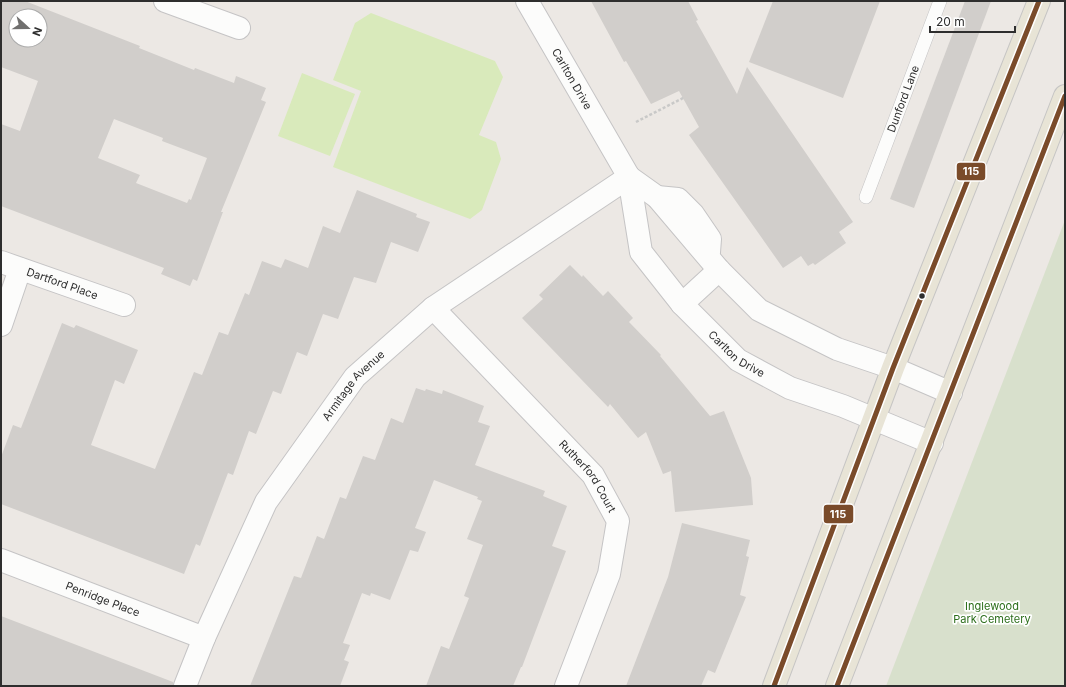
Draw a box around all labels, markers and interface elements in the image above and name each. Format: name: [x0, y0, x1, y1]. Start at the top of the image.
north arrow: [8, 8, 48, 48]
scale bar: [930, 8, 1015, 34]
text: 20 m: [936, 14, 965, 29]
text: N: [29, 25, 45, 38]
street label: Carlton Drive: [549, 46, 595, 112]
street label: Dunford Lane: [884, 63, 922, 134]
line badge: 115: [956, 162, 986, 181]
text: 115: [963, 164, 979, 178]
street label: Dartford Place: [25, 265, 100, 302]
unlabelled marker: [917, 291, 927, 301]
street label: Carlton Drive: [705, 327, 767, 380]
street label: Armitage Avenue: [319, 347, 387, 423]
street label: Rutherford Court: [556, 437, 619, 515]
line badge: 115: [823, 504, 854, 524]
text: 115: [830, 507, 846, 521]
street label: Penridge Place: [64, 578, 142, 620]
park label: Inglewood Park Cemetery: [953, 599, 1031, 626]

